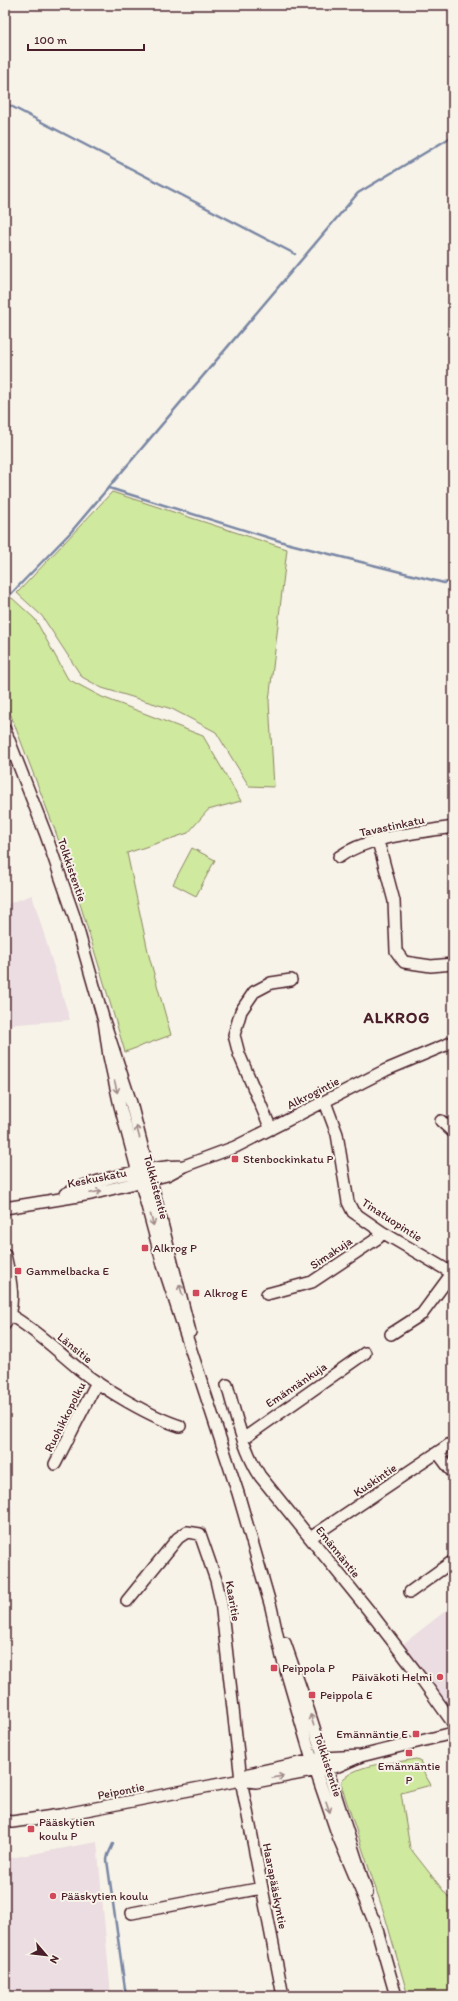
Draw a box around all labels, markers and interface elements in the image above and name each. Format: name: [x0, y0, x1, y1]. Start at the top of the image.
scale bar: [28, 26, 144, 52]
text: 100 m: [34, 33, 67, 47]
street label: Tavastinkatu: [358, 812, 426, 840]
street label: Tolkkistentie: [55, 836, 89, 904]
district label: ALKROG: [363, 1008, 430, 1027]
street label: Alkrogintie: [284, 1074, 342, 1112]
one-way arrow: [113, 1080, 120, 1093]
one-way arrow: [134, 1126, 142, 1139]
place label: Stenbockinkatu P: [243, 1152, 334, 1166]
street label: Tolkkistentie: [141, 1153, 171, 1221]
marker: Stenbockinkatu P: [230, 1154, 240, 1164]
street label: Keskuskatu: [66, 1165, 128, 1191]
one-way arrow: [89, 1188, 102, 1196]
street label: Tinatuopintie: [359, 1195, 425, 1245]
one-way arrow: [148, 1213, 156, 1226]
street label: Simakuja: [307, 1233, 355, 1272]
place label: Alkrog P: [153, 1241, 197, 1255]
marker: Alkrog P: [140, 1243, 150, 1253]
place label: Gammelbacka E: [26, 1264, 109, 1278]
marker: Gammelbacka E: [13, 1266, 23, 1276]
one-way arrow: [176, 1284, 184, 1297]
place label: Alkrog E: [204, 1286, 248, 1300]
marker: Alkrog E: [191, 1288, 201, 1298]
street label: Länsitie: [55, 1330, 95, 1366]
street label: Emännänkuja: [263, 1359, 329, 1411]
street label: Ruohikkopolku: [41, 1379, 89, 1454]
street label: Kuskintie: [351, 1460, 399, 1499]
street label: Emännäntie: [313, 1523, 363, 1581]
street label: Kaaritie: [223, 1580, 243, 1623]
place label: Peippola P: [282, 1661, 335, 1675]
marker: Peippola P: [269, 1663, 279, 1673]
place label: Päiväkoti Helmi: [352, 1670, 432, 1684]
marker: Päiväkoti Helmi: [435, 1672, 445, 1682]
place label: Peippola E: [320, 1688, 373, 1702]
marker: Peippola E: [307, 1690, 317, 1700]
one-way arrow: [308, 1714, 315, 1727]
place label: Emännäntie E: [336, 1727, 408, 1741]
marker: Emännäntie E: [411, 1729, 421, 1739]
street label: Tolkkistentie: [311, 1731, 345, 1799]
marker: Emännäntie P: [404, 1748, 414, 1758]
place label: Emännäntie P: [378, 1759, 441, 1787]
one-way arrow: [271, 1773, 284, 1781]
street label: Peipontie: [96, 1780, 146, 1802]
one-way arrow: [325, 1800, 332, 1813]
place label: Pääskytien koulu P: [39, 1815, 95, 1843]
marker: Pääskytien koulu P: [26, 1824, 36, 1834]
street label: Haarapääskyntie: [260, 1842, 290, 1930]
place label: Pääskytien koulu: [61, 1889, 149, 1903]
marker: Pääskytien koulu: [48, 1891, 58, 1901]
north arrow: [26, 1935, 66, 1975]
text: N: [47, 1953, 62, 1966]

